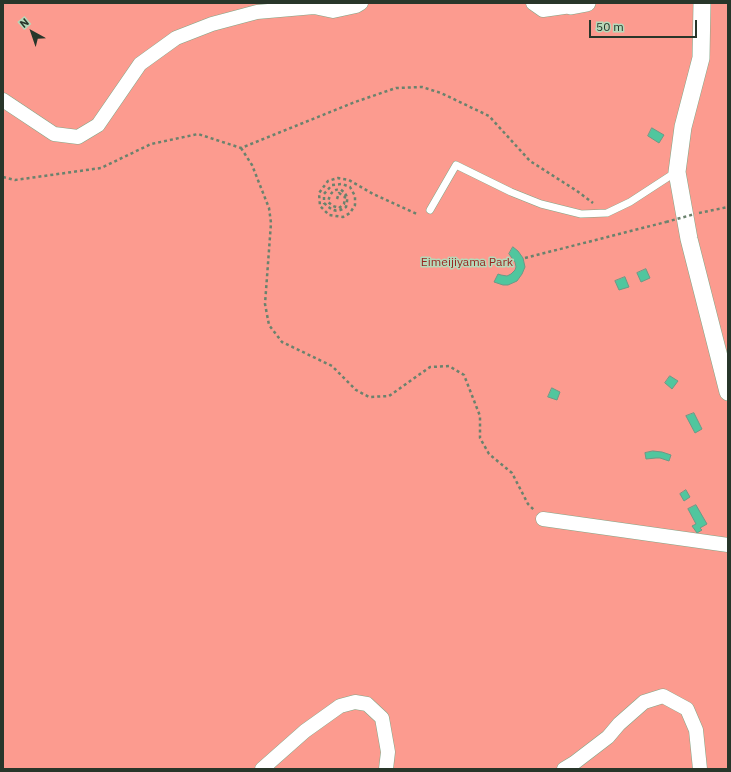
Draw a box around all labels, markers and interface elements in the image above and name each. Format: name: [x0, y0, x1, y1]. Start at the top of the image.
north arrow: [12, 12, 52, 52]
scale bar: [591, 12, 699, 38]
text: N: [17, 15, 32, 31]
text: 50 m: [596, 19, 624, 34]
park label: Eimeijiyama Park: [421, 256, 513, 270]

